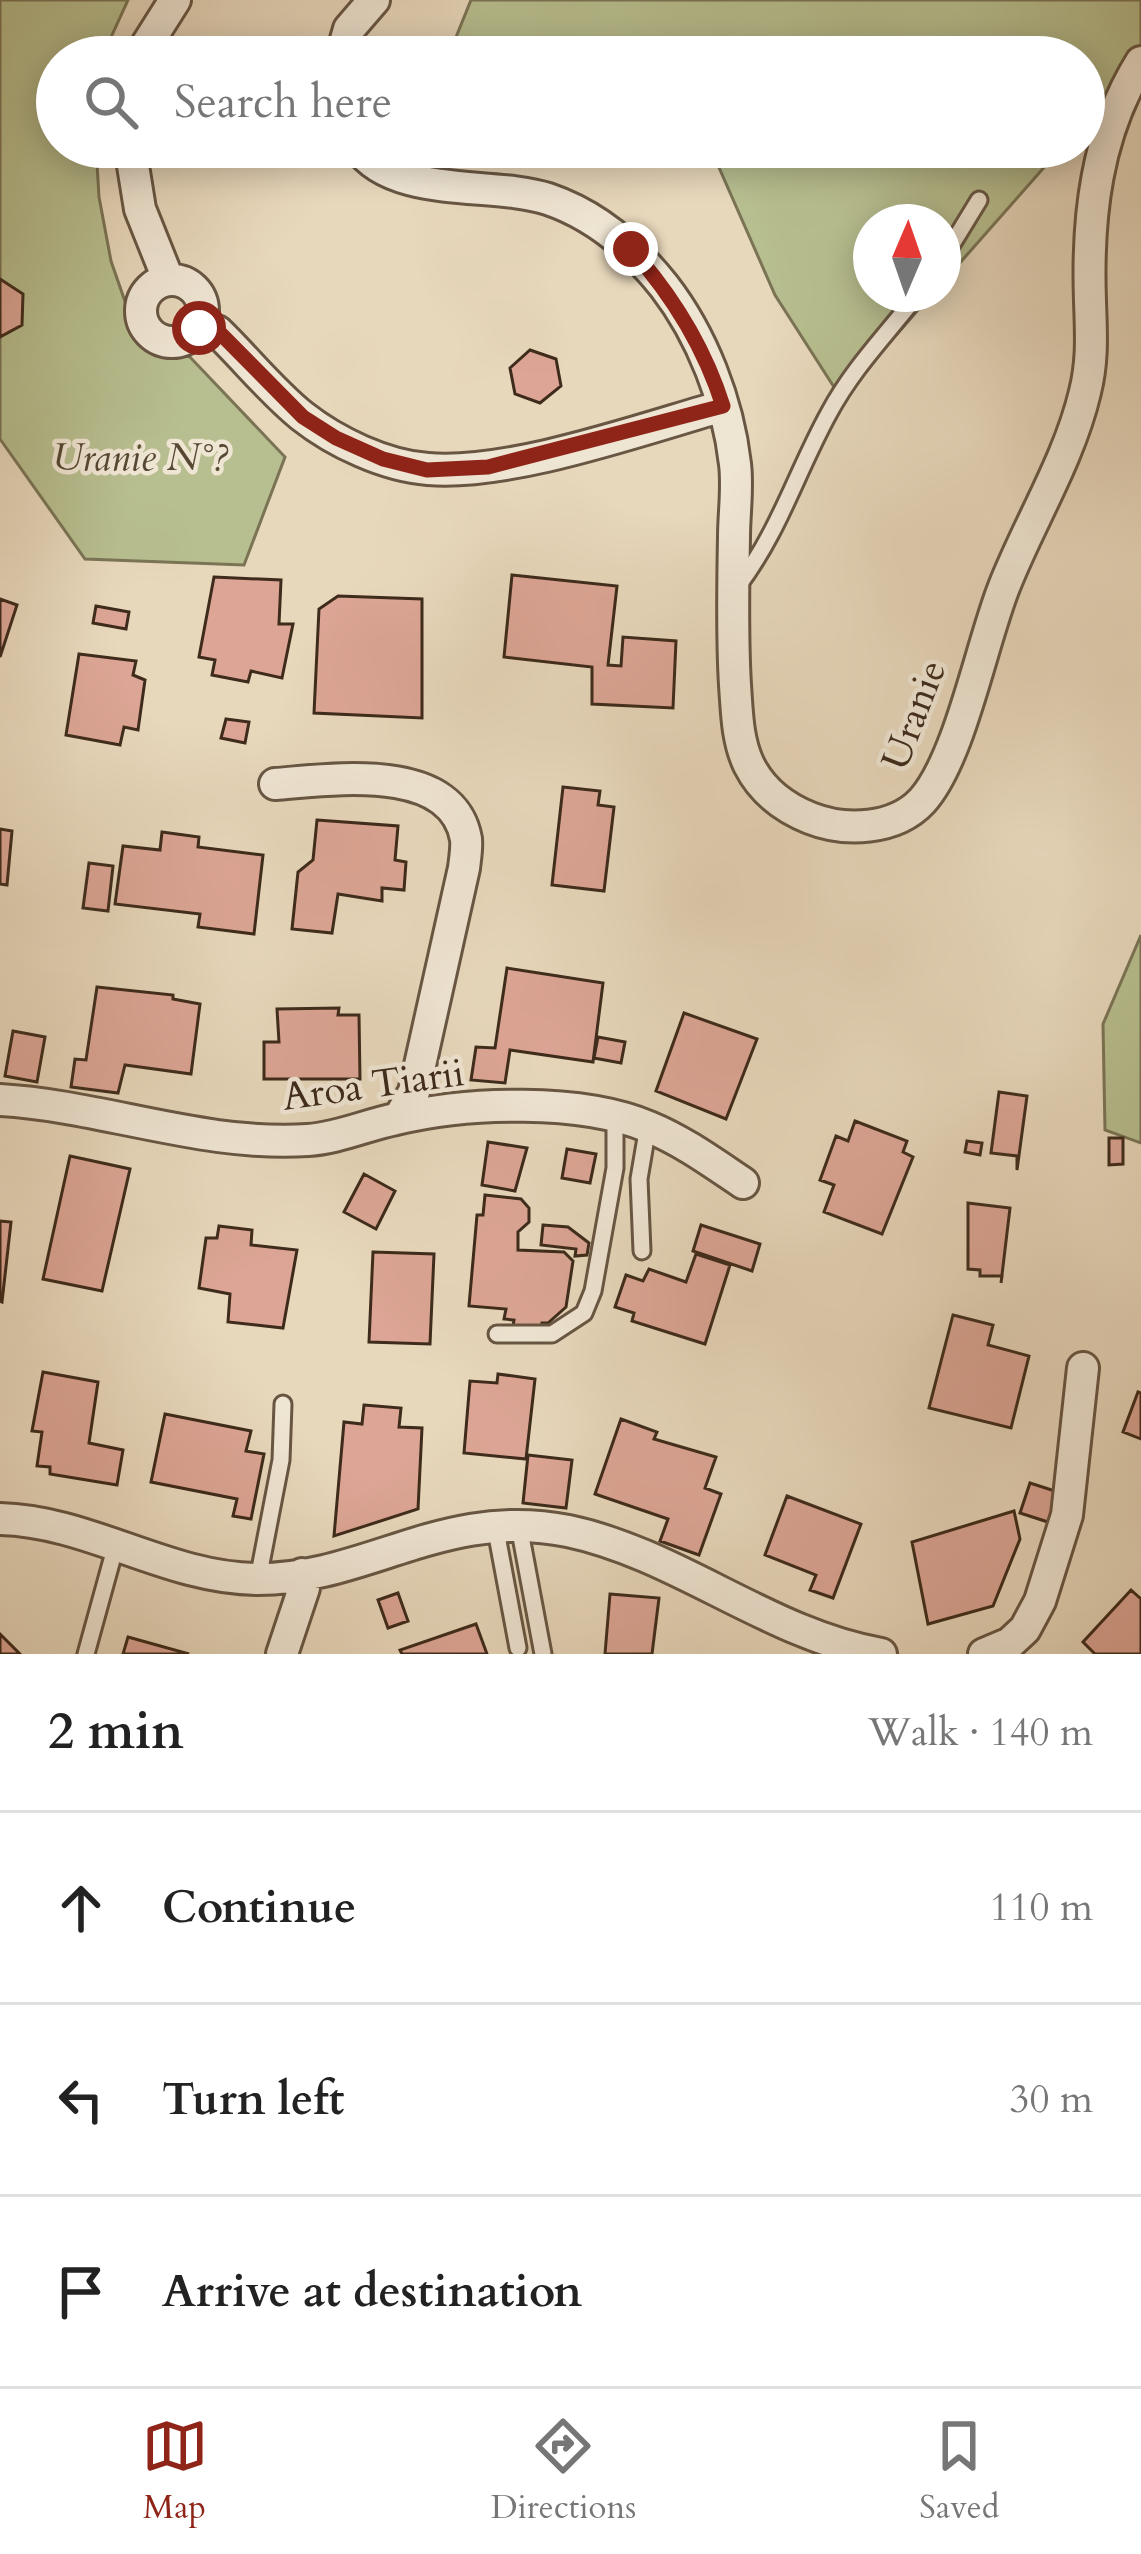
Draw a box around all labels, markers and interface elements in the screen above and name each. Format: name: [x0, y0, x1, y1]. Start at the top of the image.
search box: [36, 36, 1105, 168]
icon: search: [78, 69, 144, 135]
text: Search here: [174, 72, 392, 133]
north arrow: [853, 204, 961, 312]
route end: [604, 222, 658, 276]
route start: [172, 301, 226, 355]
park label: Uranie N°?: [52, 431, 229, 484]
street label: Uranie: [869, 652, 959, 778]
street label: Aroa Tiarii: [279, 1046, 467, 1124]
text: 2 min: [48, 1697, 184, 1767]
text: Walk · 140 m: [868, 1706, 1093, 1759]
icon: ahead: [48, 1875, 114, 1941]
text: Continue: [162, 1877, 356, 1938]
text: 110 m: [990, 1881, 1093, 1934]
icon: left: [48, 2067, 114, 2133]
text: Turn left: [162, 2069, 344, 2130]
text: 30 m: [1010, 2073, 1093, 2126]
icon: arrive: [48, 2259, 114, 2325]
text: Arrive at destination: [162, 2261, 582, 2322]
tab: Map: [142, 2413, 208, 2530]
tab: Directions: [491, 2413, 636, 2530]
tab: Saved: [919, 2413, 999, 2530]

